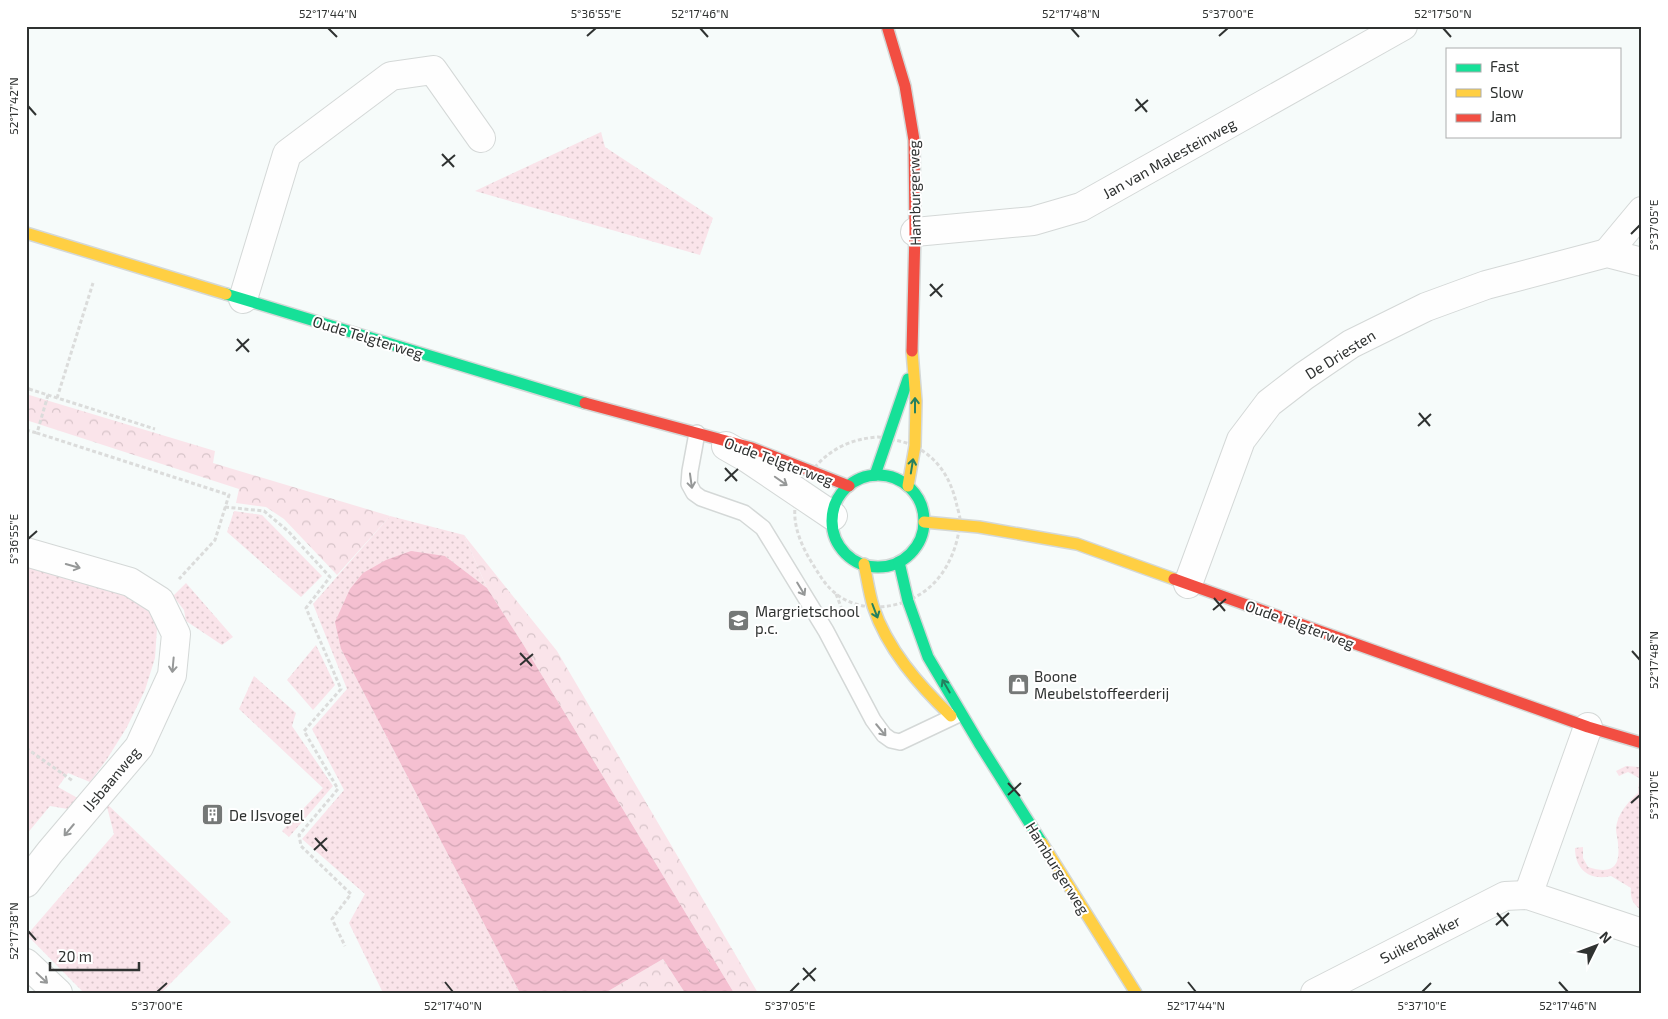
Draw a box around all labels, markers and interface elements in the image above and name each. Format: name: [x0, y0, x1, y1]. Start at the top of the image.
text: 52°17'44"N: [299, 6, 357, 20]
text: 5°36'55"E: [571, 6, 622, 20]
text: 52°17'46"N: [671, 6, 729, 20]
text: 52°17'48"N: [1042, 6, 1100, 20]
text: 5°37'00"E: [1202, 6, 1254, 20]
text: 52°17'50"N: [1414, 6, 1472, 20]
legend: [1446, 48, 1620, 138]
text: Fast: [1490, 57, 1520, 75]
text: 52°17'42"N: [6, 77, 20, 135]
text: Slow: [1490, 83, 1524, 101]
text: Jam: [1490, 107, 1516, 125]
street label: Jan van Malesteinweg: [1099, 114, 1239, 202]
street label: Hamburgerweg: [904, 139, 924, 246]
text: 5°37'05"E: [1646, 199, 1660, 250]
street label: Oude Telgterweg: [311, 312, 426, 363]
street label: De Driesten: [1302, 325, 1378, 383]
one-way arrow: [910, 397, 920, 413]
street label: Oude Telgterweg: [722, 433, 837, 489]
one-way arrow: [907, 459, 917, 475]
one-way arrow: [686, 473, 696, 489]
one-way arrow: [774, 476, 788, 486]
text: 5°36'55"E: [6, 513, 20, 564]
one-way arrow: [65, 561, 81, 571]
one-way arrow: [796, 581, 806, 595]
street label: Oude Telgterweg: [1243, 596, 1358, 652]
place label: Margrietschool p.c.: [755, 602, 860, 637]
one-way arrow: [872, 604, 881, 619]
school or university icon: Margrietschool p.c.: [727, 608, 751, 632]
text: 52°17'48"N: [1646, 631, 1660, 689]
one-way arrow: [168, 657, 178, 673]
place label: Boone Meubelstoffeerderij: [1034, 667, 1169, 703]
shop icon: Boone Meubelstoffeerderij: [1006, 673, 1030, 697]
one-way arrow: [940, 679, 950, 693]
one-way arrow: [875, 723, 886, 736]
street label: IJsbaanweg: [79, 742, 144, 815]
text: 5°37'10"E: [1646, 770, 1660, 820]
building icon: De IJsvogel: [201, 803, 225, 827]
place label: De IJsvogel: [229, 806, 305, 824]
street label: Hamburgerweg: [1022, 818, 1094, 918]
one-way arrow: [63, 823, 75, 836]
text: 52°17'38"N: [6, 902, 20, 960]
street label: Suikerbakker: [1377, 911, 1463, 967]
north arrow: [1570, 922, 1620, 972]
text: N: [1596, 928, 1616, 946]
scale bar: [50, 939, 139, 971]
text: 20 m: [58, 947, 92, 965]
one-way arrow: [36, 972, 49, 984]
text: 5°37'00"E: [131, 998, 183, 1012]
text: 52°17'40"N: [424, 998, 482, 1012]
text: 5°37'05"E: [765, 998, 816, 1012]
text: 52°17'44"N: [1167, 998, 1225, 1012]
text: 5°37'10"E: [1397, 998, 1447, 1012]
text: 52°17'46"N: [1539, 998, 1597, 1012]

